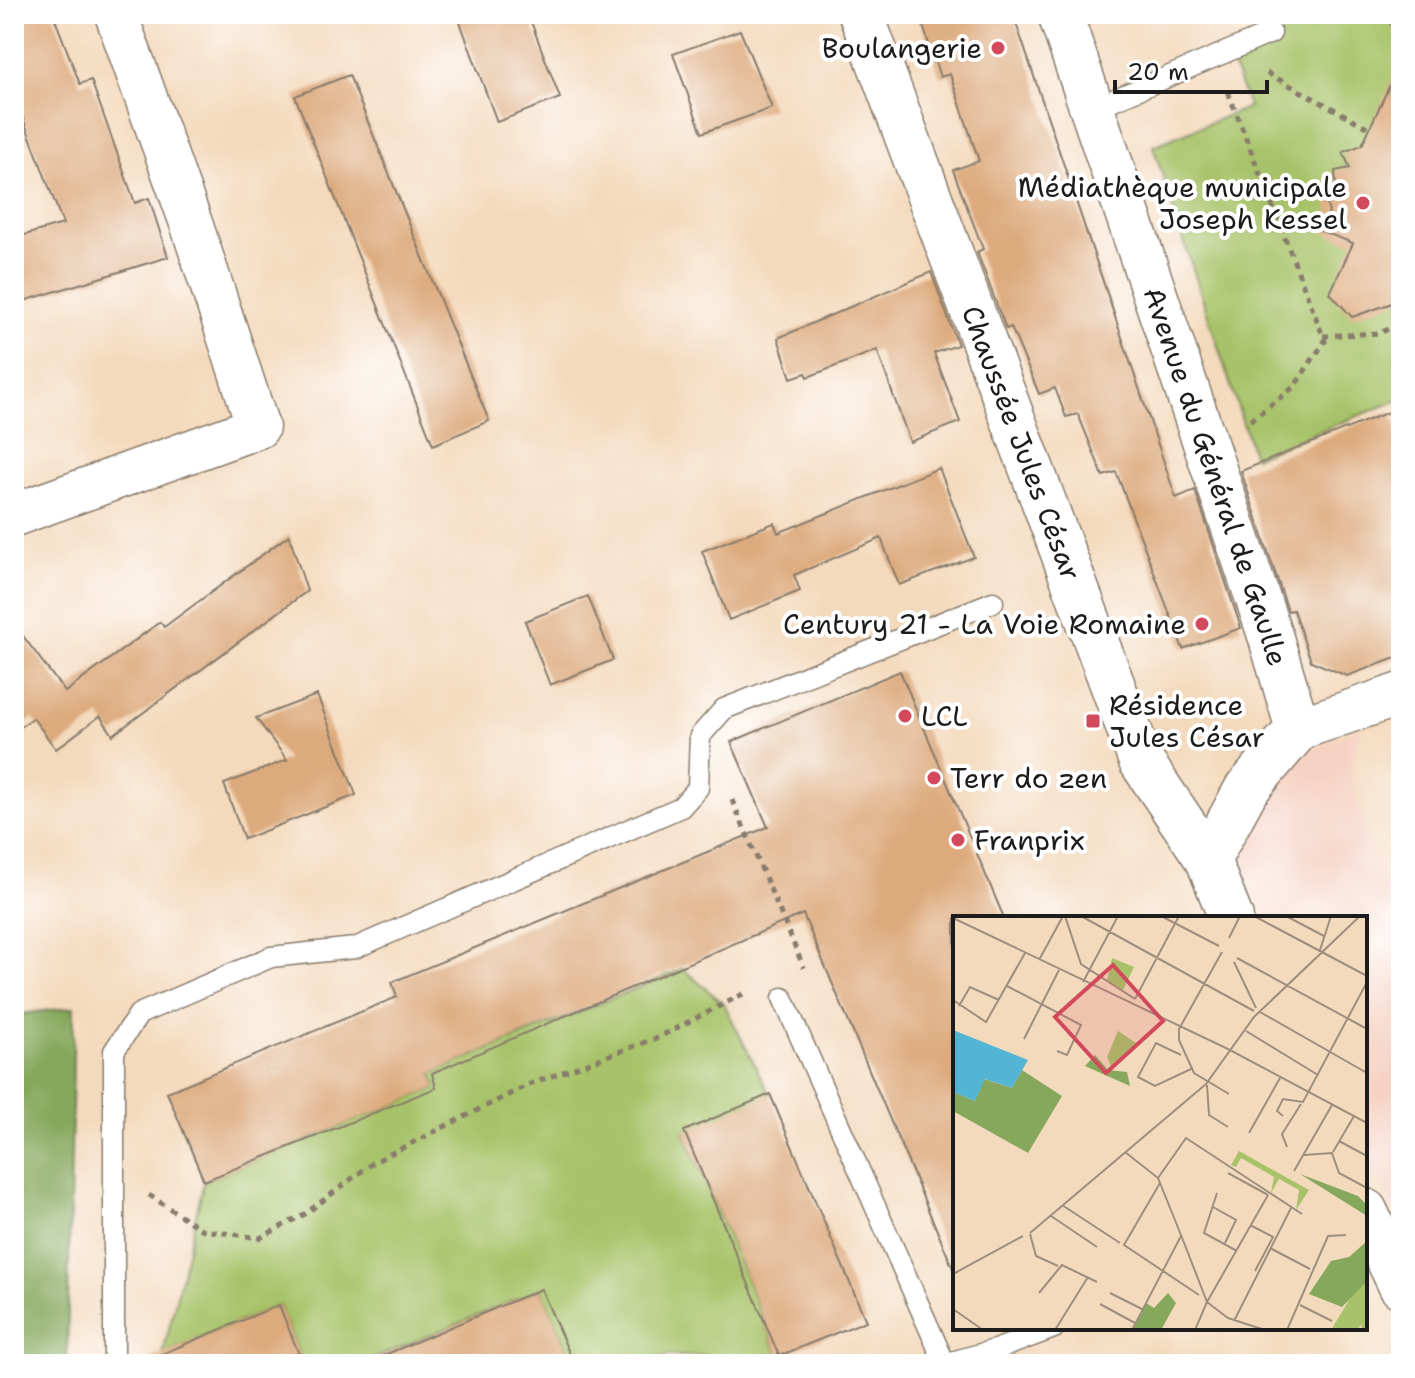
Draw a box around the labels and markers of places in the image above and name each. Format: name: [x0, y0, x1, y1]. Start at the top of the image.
place label: Boulangerie: [822, 29, 982, 67]
marker: Boulangerie: [989, 39, 1007, 57]
place label: Médiathèque municipale Joseph Kessel: [1018, 168, 1348, 238]
marker: Médiathèque municipale Joseph Kessel: [1354, 194, 1372, 212]
place label: Century 21 - La Voie Romaine: [783, 605, 1186, 643]
marker: Century 21 - La Voie Romaine: [1193, 615, 1211, 633]
place label: Résidence Jules César: [1109, 686, 1265, 756]
place label: LCL: [921, 697, 968, 735]
marker: LCL: [896, 707, 914, 725]
marker: Résidence Jules César: [1084, 712, 1102, 730]
place label: Terr do zen: [950, 759, 1107, 797]
marker: Terr do zen: [925, 769, 943, 787]
place label: Franprix: [974, 821, 1085, 859]
marker: Franprix: [949, 831, 967, 849]

